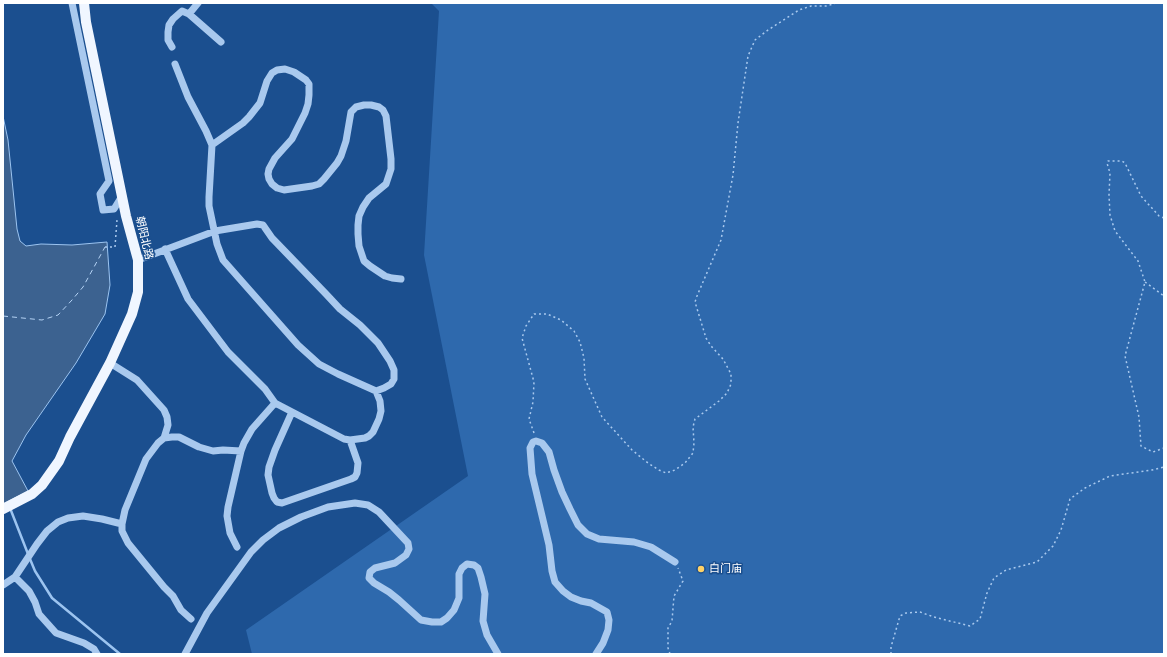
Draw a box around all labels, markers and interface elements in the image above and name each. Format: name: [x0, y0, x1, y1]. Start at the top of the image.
street label: 朝阳北路: [133, 215, 155, 261]
place label: 白门庙: [709, 562, 742, 576]
marker: 白门庙: [696, 564, 706, 574]

